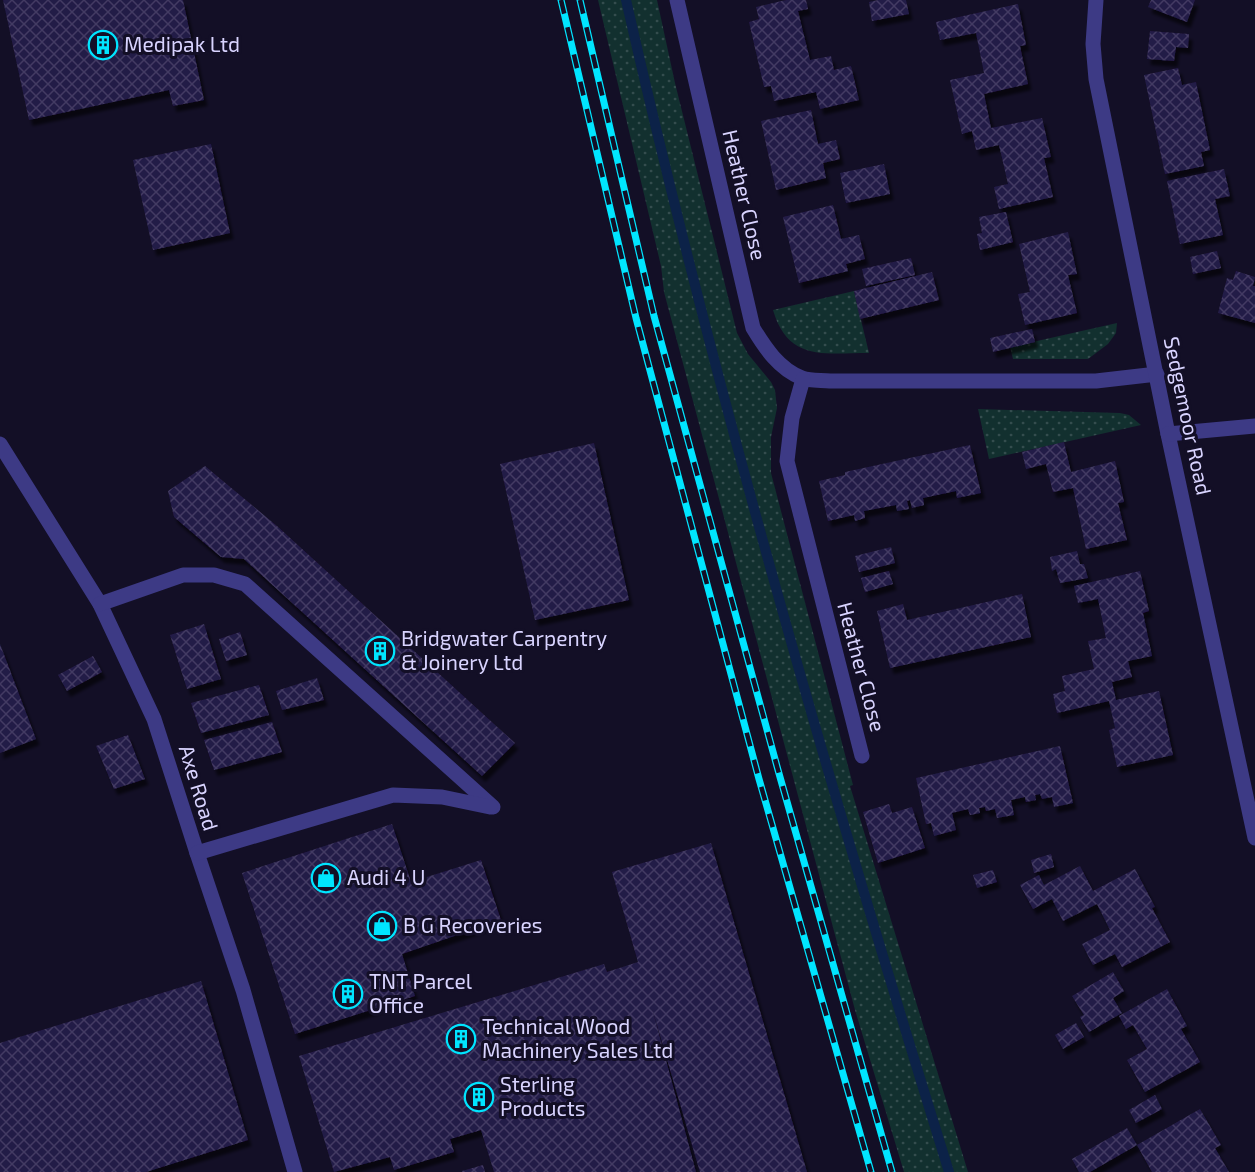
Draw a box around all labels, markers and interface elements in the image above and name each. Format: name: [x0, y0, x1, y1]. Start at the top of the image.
building icon: Medipak Ltd: [87, 29, 119, 61]
place label: Medipak Ltd: [124, 31, 240, 56]
street label: Heather Close: [718, 127, 773, 262]
street label: Sedgemoor Road: [1159, 334, 1217, 497]
street label: Heather Close: [833, 599, 892, 734]
place label: Bridgwater Carpentry & Joinery Ltd: [401, 625, 607, 674]
building icon: Bridgwater Carpentry & Joinery Ltd: [364, 635, 396, 667]
street label: Axe Road: [175, 742, 224, 833]
shop icon: Audi 4 U: [310, 862, 342, 894]
place label: Audi 4 U: [347, 864, 426, 889]
shop icon: B G Recoveries: [366, 910, 398, 942]
place label: B G Recoveries: [403, 912, 542, 937]
place label: TNT Parcel Office: [369, 968, 473, 1017]
building icon: TNT Parcel Office: [332, 978, 364, 1010]
place label: Technical Wood Machinery Sales Ltd: [482, 1013, 673, 1062]
building icon: Technical Wood Machinery Sales Ltd: [445, 1023, 477, 1055]
place label: Sterling Products: [500, 1071, 585, 1120]
building icon: Sterling Products: [463, 1081, 495, 1113]

